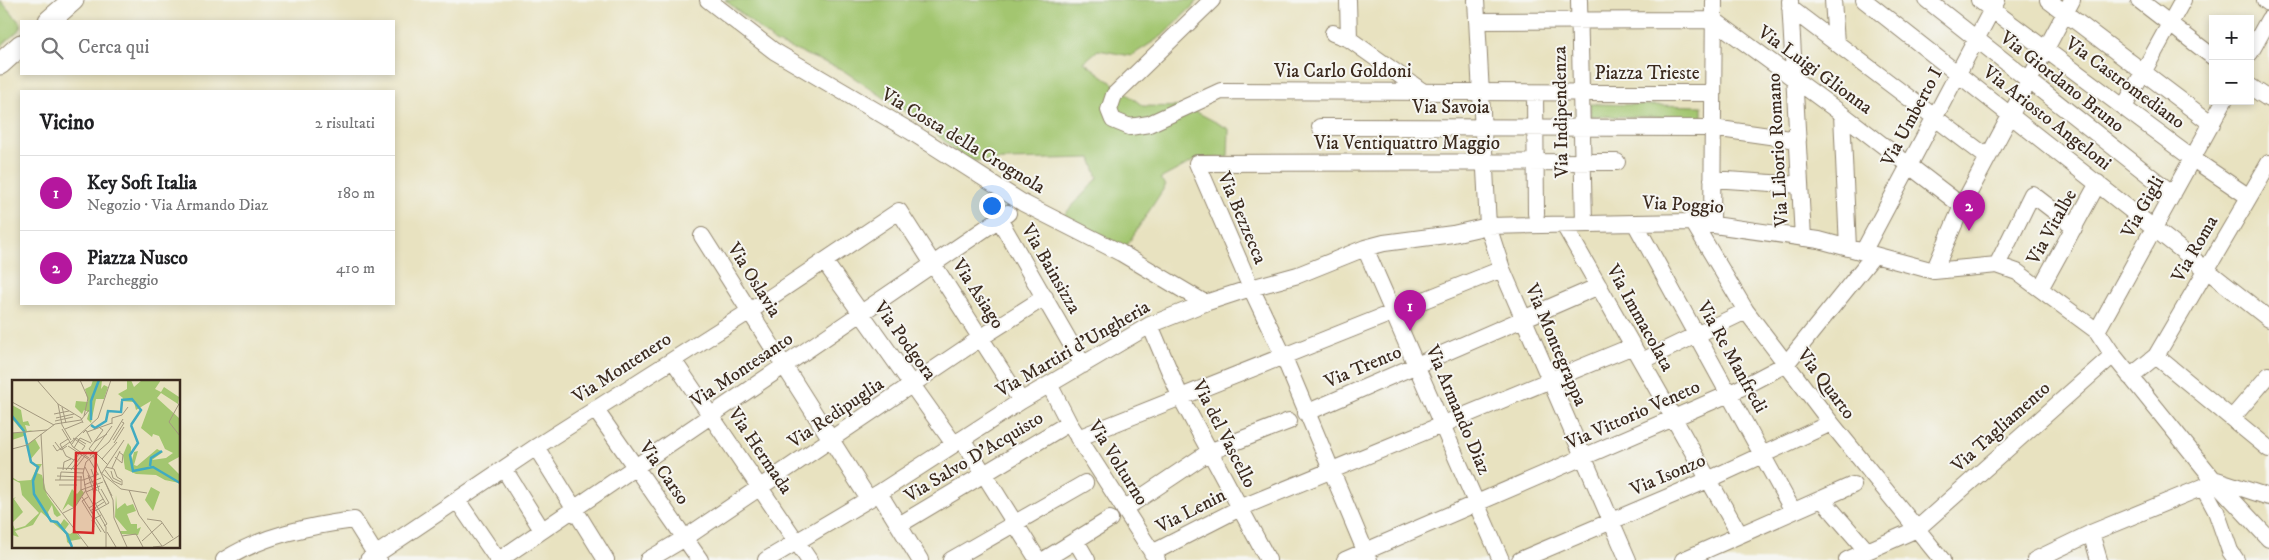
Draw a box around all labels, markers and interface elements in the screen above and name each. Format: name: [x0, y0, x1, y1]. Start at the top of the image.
map controls: [2209, 15, 2254, 105]
button: +: [2209, 15, 2254, 60]
search box: [20, 20, 395, 75]
street label: Via Luigi Glionna: [1752, 20, 1877, 119]
street label: Via Giordano Bruno: [1995, 26, 2129, 138]
street label: Via Castromediano: [2060, 31, 2189, 134]
icon: search: [38, 34, 66, 62]
text: Cerca qui: [78, 36, 149, 59]
street label: Via Indipendenza: [1548, 46, 1574, 179]
street label: Via Carlo Goldoni: [1273, 60, 1412, 83]
street label: Via Ariosto Angeloni: [1977, 60, 2116, 175]
button: −: [2209, 60, 2254, 105]
street label: Piazza Trieste: [1594, 62, 1700, 85]
street label: Via Umberto I: [1876, 64, 1948, 171]
street label: Via Liborio Romano: [1762, 72, 1794, 229]
street label: Via Costa della Crognola: [876, 82, 1049, 199]
street label: Via Savoia: [1411, 96, 1490, 119]
text: Vicino: [40, 110, 94, 136]
text: 2 risultati: [315, 113, 375, 133]
street label: Via Ventiquattro Maggio: [1313, 132, 1500, 156]
street label: Via Bezzecca: [1212, 168, 1272, 267]
text: Key Soft Italia: [87, 172, 197, 195]
street label: Via Gigli: [2116, 172, 2169, 243]
text: 1: [53, 183, 59, 203]
text: 180 m: [337, 183, 375, 203]
street label: Via Vitalbe: [2022, 185, 2082, 269]
pin: 2: [1953, 190, 1985, 231]
street label: Via Poggio: [1641, 191, 1724, 219]
your location: [979, 193, 1005, 219]
text: Negozio · Via Armando Diaz: [87, 195, 268, 215]
street label: Via Roma: [2166, 212, 2223, 287]
street label: Via Bainsizza: [1016, 219, 1086, 318]
street label: Via Oslavia: [722, 238, 786, 322]
text: Piazza Nusco: [87, 247, 188, 270]
street label: Via Asiago: [946, 254, 1009, 333]
text: 2: [52, 258, 60, 278]
text: 410 m: [336, 258, 375, 278]
street label: Via Immacolata: [1601, 260, 1679, 375]
text: Parcheggio: [87, 270, 158, 290]
street label: Via Montegrappa: [1520, 279, 1592, 410]
pin: 1: [1394, 290, 1426, 331]
street label: Via Podgora: [868, 296, 941, 385]
street label: Via Martiri d'Ungheria: [991, 296, 1154, 403]
street label: Via Re Manfredi: [1691, 296, 1772, 417]
street label: Via Montesanto: [686, 327, 798, 413]
street label: Via Montenero: [567, 328, 676, 409]
street label: Via Trento: [1320, 340, 1405, 394]
street label: Via Armando Diaz: [1420, 341, 1496, 478]
street label: Via Quarto: [1791, 343, 1860, 424]
street label: Via Redipuglia: [783, 373, 888, 454]
street label: Via del Vascello: [1187, 375, 1261, 492]
street label: Via Vittorio Veneto: [1562, 375, 1704, 455]
street label: Via Tagliamento: [1946, 377, 2055, 478]
inset map: [12, 380, 180, 548]
street label: Via Hermada: [722, 403, 797, 499]
street label: Via Salvo D'Acquisto: [900, 406, 1048, 509]
street label: Via Volturno: [1082, 415, 1153, 510]
street label: Via Carso: [633, 436, 694, 509]
street label: Via Isonzo: [1626, 449, 1709, 502]
street label: Via Lenin: [1151, 484, 1230, 539]

